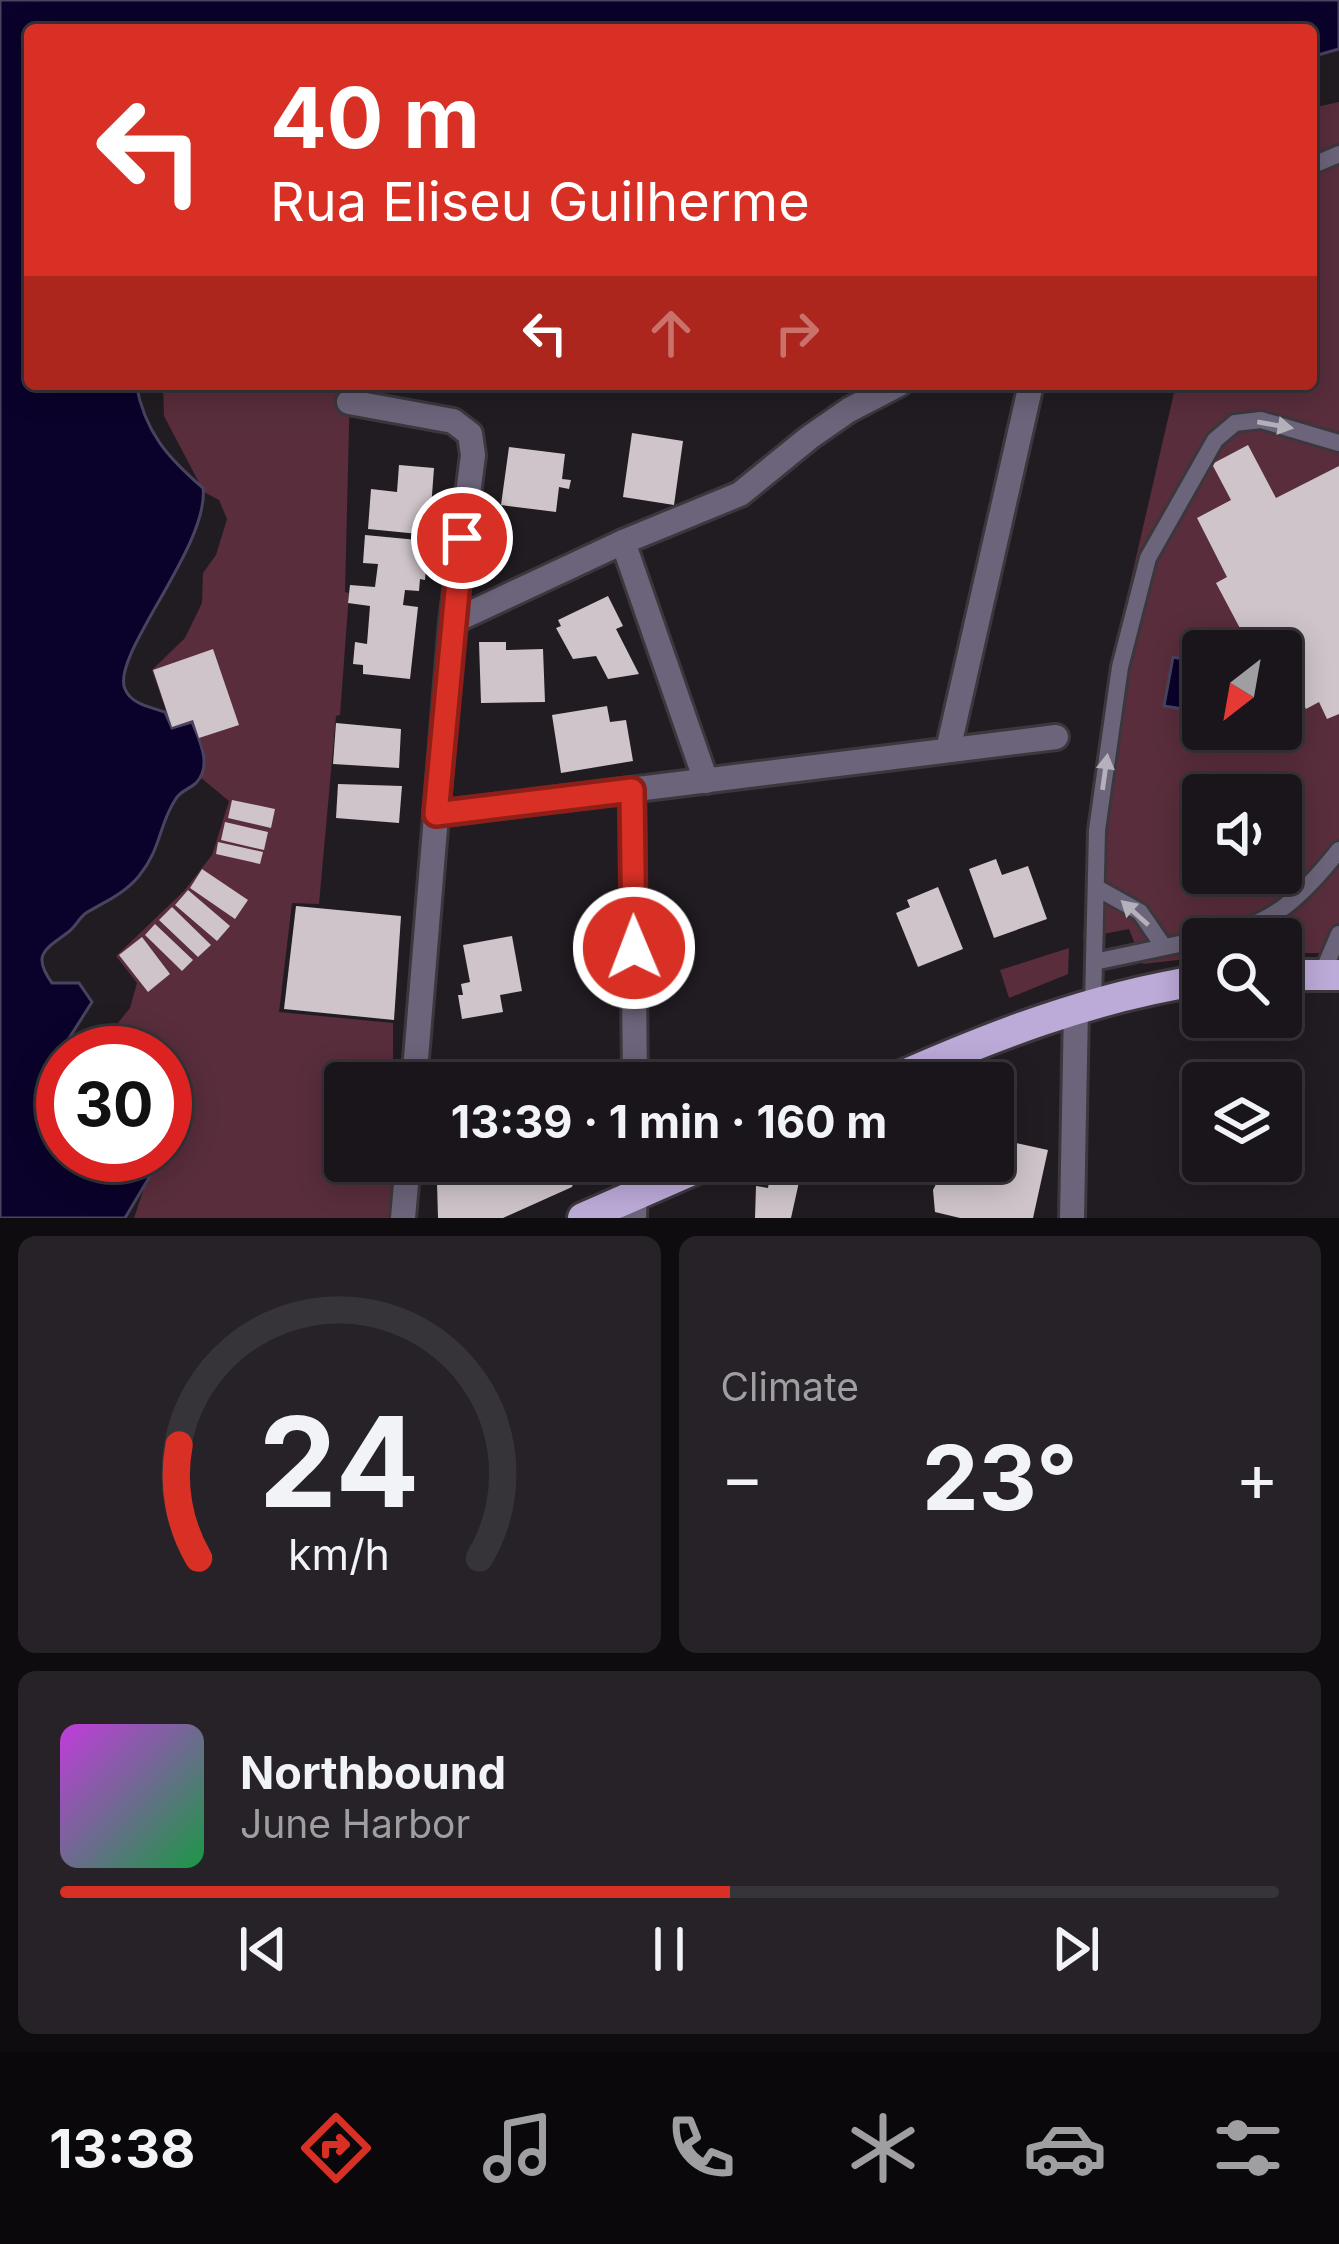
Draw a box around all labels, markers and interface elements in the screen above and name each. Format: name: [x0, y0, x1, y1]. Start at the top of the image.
text: 40 m: [270, 67, 480, 168]
icon: left: [72, 72, 228, 228]
text: Rua Eliseu Guilherme: [270, 169, 810, 234]
icon: left: [512, 300, 578, 366]
icon: ahead: [638, 300, 704, 366]
icon: right: [764, 300, 830, 366]
one-way arrow: [1257, 416, 1295, 434]
pin: [411, 487, 513, 589]
icon: arrive: [429, 505, 495, 571]
north arrow: [1182, 630, 1302, 750]
map controls: [1182, 630, 1302, 1182]
one-way arrow: [1096, 753, 1115, 790]
button: sound: [1182, 774, 1302, 894]
position arrow: [571, 885, 697, 1011]
one-way arrow: [1121, 900, 1150, 927]
button: search: [1182, 918, 1302, 1038]
speed limit sign: 30: [36, 1026, 192, 1182]
button: layers: [1182, 1062, 1302, 1182]
text: 13:39 · 1 min · 160 m: [451, 1094, 887, 1149]
text: Climate: [721, 1363, 859, 1410]
text: 24: [259, 1386, 420, 1537]
text: 23°: [922, 1423, 1078, 1532]
text: −: [721, 1437, 764, 1517]
text: +: [1235, 1437, 1279, 1517]
text: km/h: [288, 1527, 390, 1579]
text: Northbound: [240, 1745, 506, 1800]
text: June Harbor: [240, 1800, 470, 1847]
icon: previous: [230, 1916, 296, 1982]
icon: pause: [636, 1916, 702, 1982]
icon: next: [1043, 1916, 1109, 1982]
icon: directions: [294, 2106, 378, 2190]
icon: music: [476, 2106, 560, 2190]
icon: phone: [659, 2106, 743, 2190]
icon: climate: [841, 2106, 925, 2190]
icon: car: [1023, 2106, 1107, 2190]
icon: filters: [1206, 2106, 1290, 2190]
text: 13:38: [49, 2116, 195, 2181]

